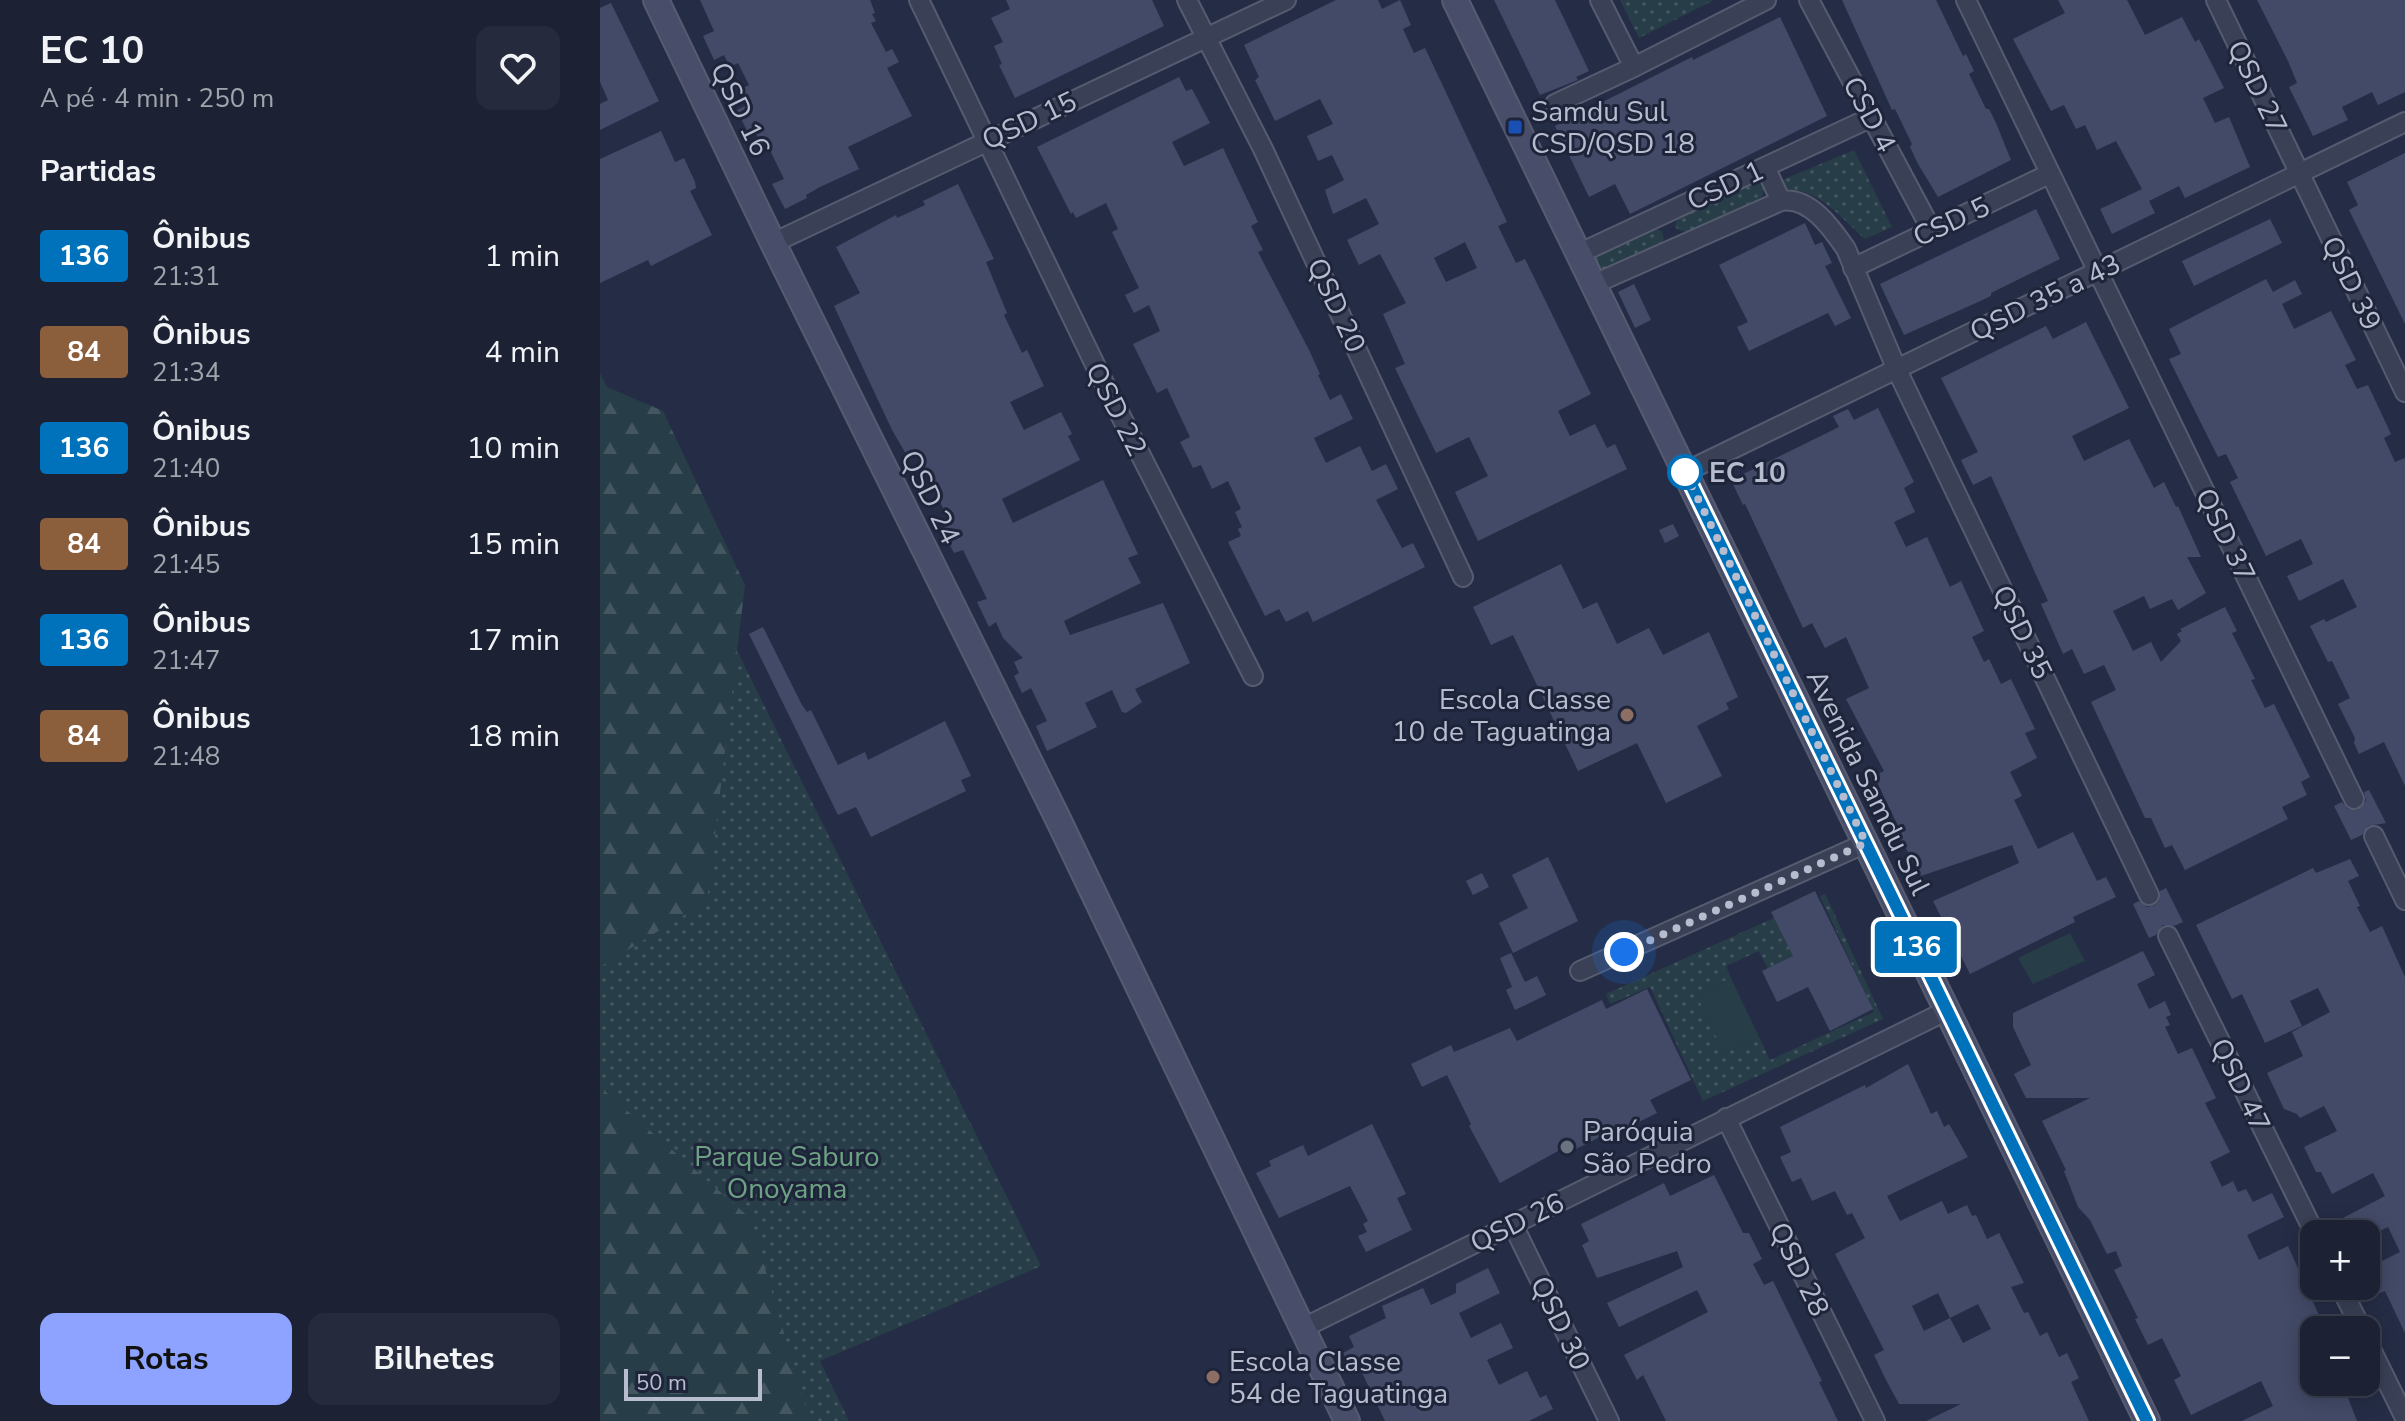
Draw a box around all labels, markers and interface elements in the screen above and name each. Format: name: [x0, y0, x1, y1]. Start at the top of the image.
text: EC 10: [40, 25, 144, 76]
button: heart: [476, 26, 560, 110]
street label: QSD 27: [2218, 34, 2296, 141]
street label: QSD 16: [701, 56, 779, 163]
street label: CSD 4: [1833, 70, 1905, 159]
text: A pé · 4 min · 250 m: [40, 81, 274, 116]
street label: QSD 15: [976, 82, 1083, 159]
place label: Samdu Sul CSD/QSD 18: [1531, 93, 1695, 163]
marker: Samdu Sul CSD/QSD 18: [1506, 118, 1524, 136]
text: Partidas: [40, 151, 156, 192]
street label: CSD 1: [1681, 152, 1770, 220]
street label: CSD 5: [1907, 188, 1996, 256]
text: Ônibus: [152, 218, 251, 259]
street label: QSD 39: [2312, 230, 2390, 337]
text: 1 min: [485, 236, 560, 277]
text: 136: [59, 237, 109, 275]
street label: QSD 35 a 43: [1964, 245, 2127, 351]
street label: QSD 20: [1298, 252, 1375, 359]
text: 21:31: [152, 259, 220, 294]
text: Ônibus: [152, 314, 251, 355]
text: 4 min: [485, 332, 560, 373]
text: 84: [67, 333, 101, 371]
text: 21:34: [152, 355, 220, 390]
street label: QSD 22: [1076, 356, 1156, 463]
text: Ônibus: [152, 410, 251, 451]
text: 10 min: [467, 428, 560, 469]
text: 136: [59, 429, 109, 467]
street label: QSD 24: [891, 444, 969, 551]
text: 21:40: [152, 451, 220, 486]
place label: EC 10: [1709, 454, 1786, 492]
marker: EC 10: [1668, 455, 1702, 489]
street label: QSD 37: [2186, 482, 2264, 589]
text: Ônibus: [152, 506, 251, 547]
text: 15 min: [467, 524, 560, 565]
text: 84: [67, 525, 101, 563]
text: 21:45: [152, 547, 220, 582]
street label: QSD 35: [1983, 579, 2061, 686]
text: Ônibus: [152, 602, 251, 643]
text: 17 min: [467, 620, 560, 661]
text: 136: [59, 621, 109, 659]
text: 21:47: [152, 643, 220, 678]
street label: Avenida Samdu Sul: [1797, 664, 1939, 902]
place label: Escola Classe 10 de Taguatinga: [1392, 681, 1611, 751]
text: Ônibus: [152, 698, 251, 739]
marker: Escola Classe 10 de Taguatinga: [1618, 706, 1636, 724]
text: 18 min: [467, 716, 560, 757]
text: 84: [67, 717, 101, 755]
text: 21:48: [152, 739, 220, 774]
line badge: 136: [1870, 921, 1962, 973]
text: 136: [1891, 928, 1941, 966]
your location: [1604, 932, 1644, 972]
street label: QSD 47: [2201, 1032, 2279, 1139]
place label: Paróquia São Pedro: [1583, 1113, 1712, 1183]
park label: Parque Saburo Onoyama: [694, 1138, 880, 1208]
marker: Paróquia São Pedro: [1558, 1138, 1576, 1156]
street label: QSD 26: [1464, 1184, 1571, 1262]
street label: QSD 28: [1760, 1216, 1838, 1323]
map controls: [2300, 1220, 2380, 1396]
button: +: [2300, 1220, 2380, 1300]
street label: QSD 30: [1521, 1270, 1599, 1377]
button: Rotas: [40, 1313, 292, 1405]
button: Bilhetes: [308, 1313, 560, 1405]
button: −: [2300, 1316, 2380, 1396]
place label: Escola Classe 54 de Taguatinga: [1229, 1343, 1448, 1413]
scale bar: [624, 1365, 762, 1401]
text: 50 m: [636, 1368, 687, 1398]
marker: Escola Classe 54 de Taguatinga: [1204, 1368, 1222, 1386]

